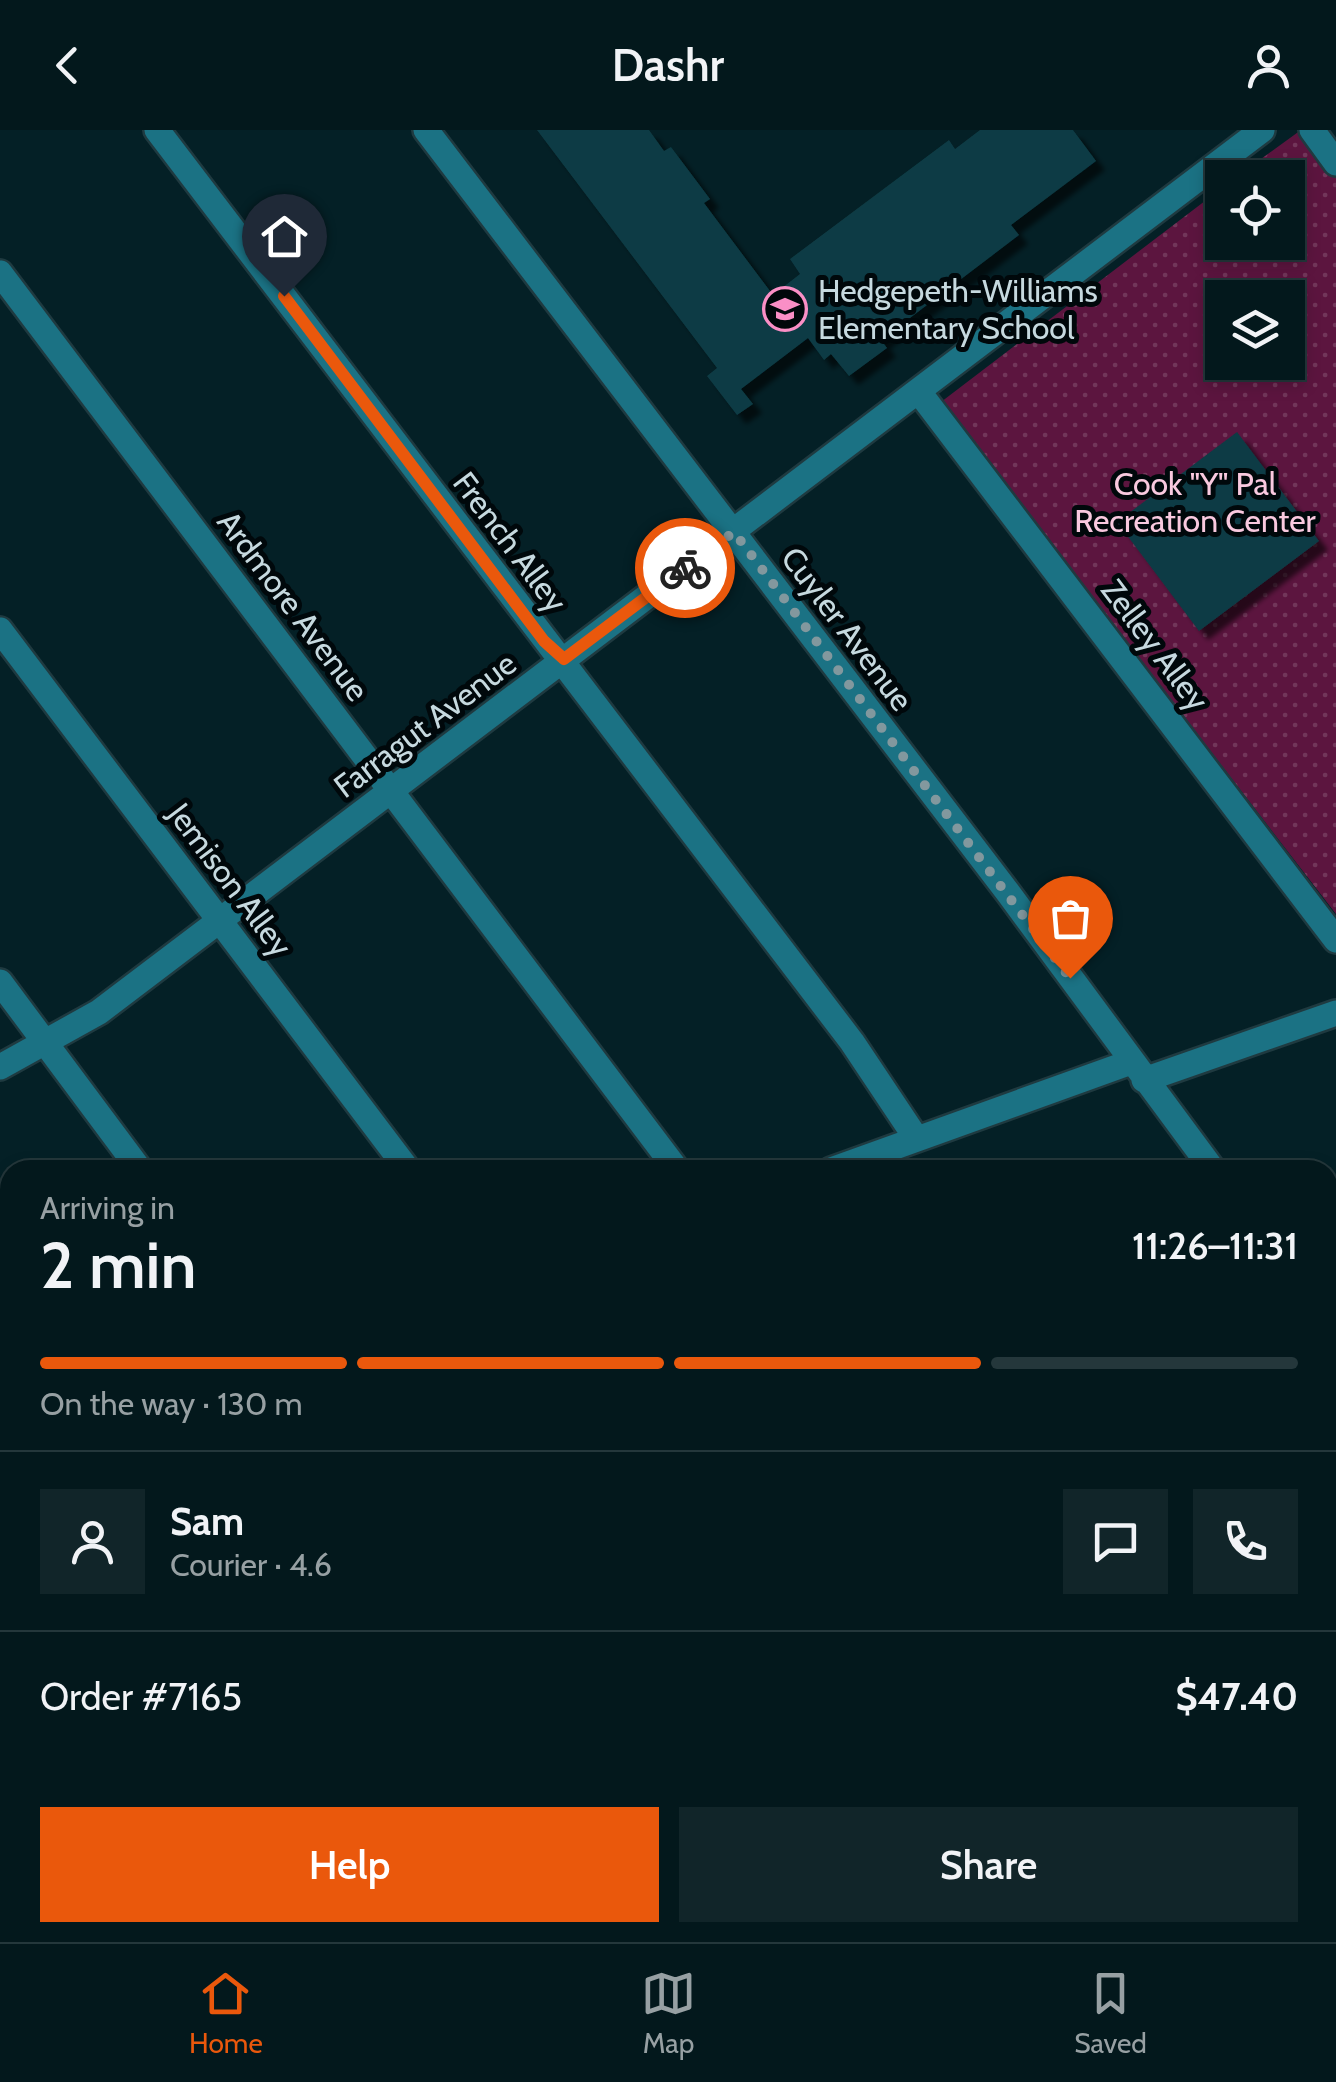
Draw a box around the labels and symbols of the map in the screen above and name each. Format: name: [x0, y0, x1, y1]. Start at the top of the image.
pin: [242, 194, 327, 297]
place label: Hedgepeth-Williams Elementary School: [818, 271, 1098, 347]
school or university icon: Hedgepeth-Williams Elementary School: [762, 286, 808, 332]
street label: French Alley: [445, 464, 576, 619]
park label: Cook "Y" Pal Recreation Center: [1074, 464, 1317, 540]
street label: Ardmore Avenue: [209, 503, 377, 708]
courier: [635, 518, 735, 618]
street label: Cuyler Avenue: [773, 539, 922, 718]
street label: Zelley Alley: [1093, 571, 1217, 718]
street label: Farragut Avenue: [326, 643, 523, 806]
street label: Jemison Alley: [160, 795, 301, 964]
pin: [1028, 876, 1113, 979]

